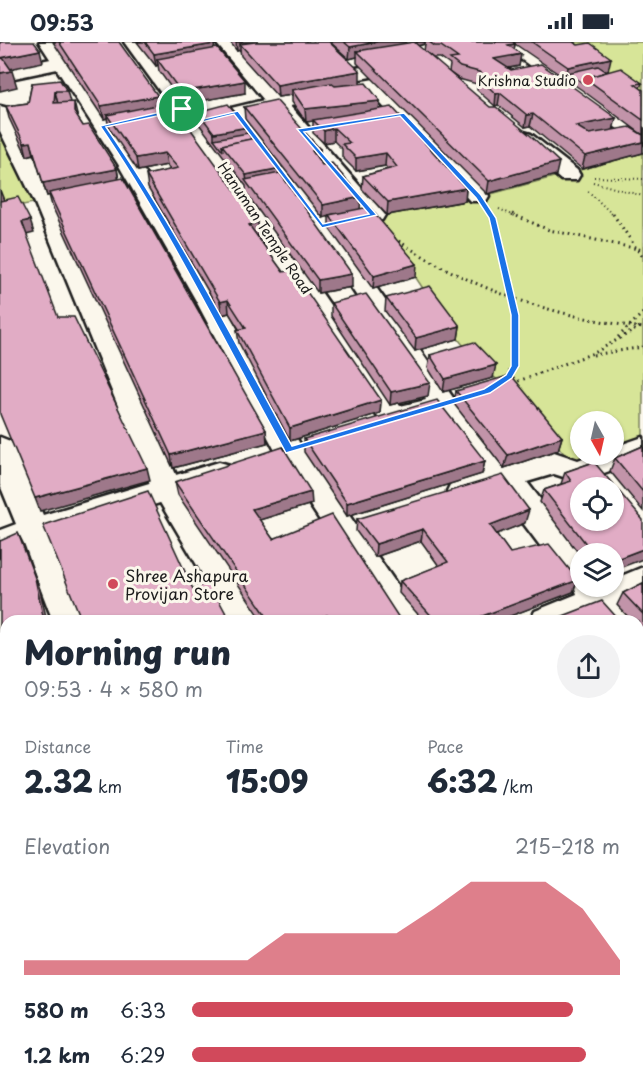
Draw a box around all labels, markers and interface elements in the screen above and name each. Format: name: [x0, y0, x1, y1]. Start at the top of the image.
text: 09:53: [30, 5, 94, 38]
place label: Krishna Studio: [478, 70, 576, 91]
marker: Krishna Studio: [581, 73, 595, 87]
pin: [156, 83, 207, 134]
icon: arrive: [165, 92, 198, 125]
street label: Hanuman Temple Road: [213, 158, 317, 298]
north arrow: [570, 411, 624, 465]
map controls: [570, 411, 624, 597]
button: locate: [570, 477, 624, 531]
button: layers: [570, 543, 624, 597]
place label: Shree Ashapura Provijan Store: [125, 563, 249, 605]
marker: Shree Ashapura Provijan Store: [106, 577, 120, 591]
text: Morning run: [24, 626, 231, 676]
button: share: [557, 635, 620, 698]
text: 09:53 · 4 × 580 m: [24, 674, 203, 704]
text: Distance: [24, 734, 91, 758]
text: Time: [226, 734, 263, 758]
text: Pace: [427, 734, 463, 758]
text: 2.32: [24, 758, 93, 803]
text: 15:09: [226, 758, 309, 803]
text: 6:32: [427, 758, 497, 803]
text: km: [93, 774, 122, 798]
text: /km: [497, 774, 533, 798]
text: Elevation: [24, 831, 110, 861]
text: 215–218 m: [515, 831, 620, 861]
text: 580 m: [24, 995, 89, 1025]
text: 6:33: [120, 995, 166, 1025]
text: 1.2 km: [24, 1040, 90, 1070]
text: 6:29: [120, 1040, 165, 1070]

